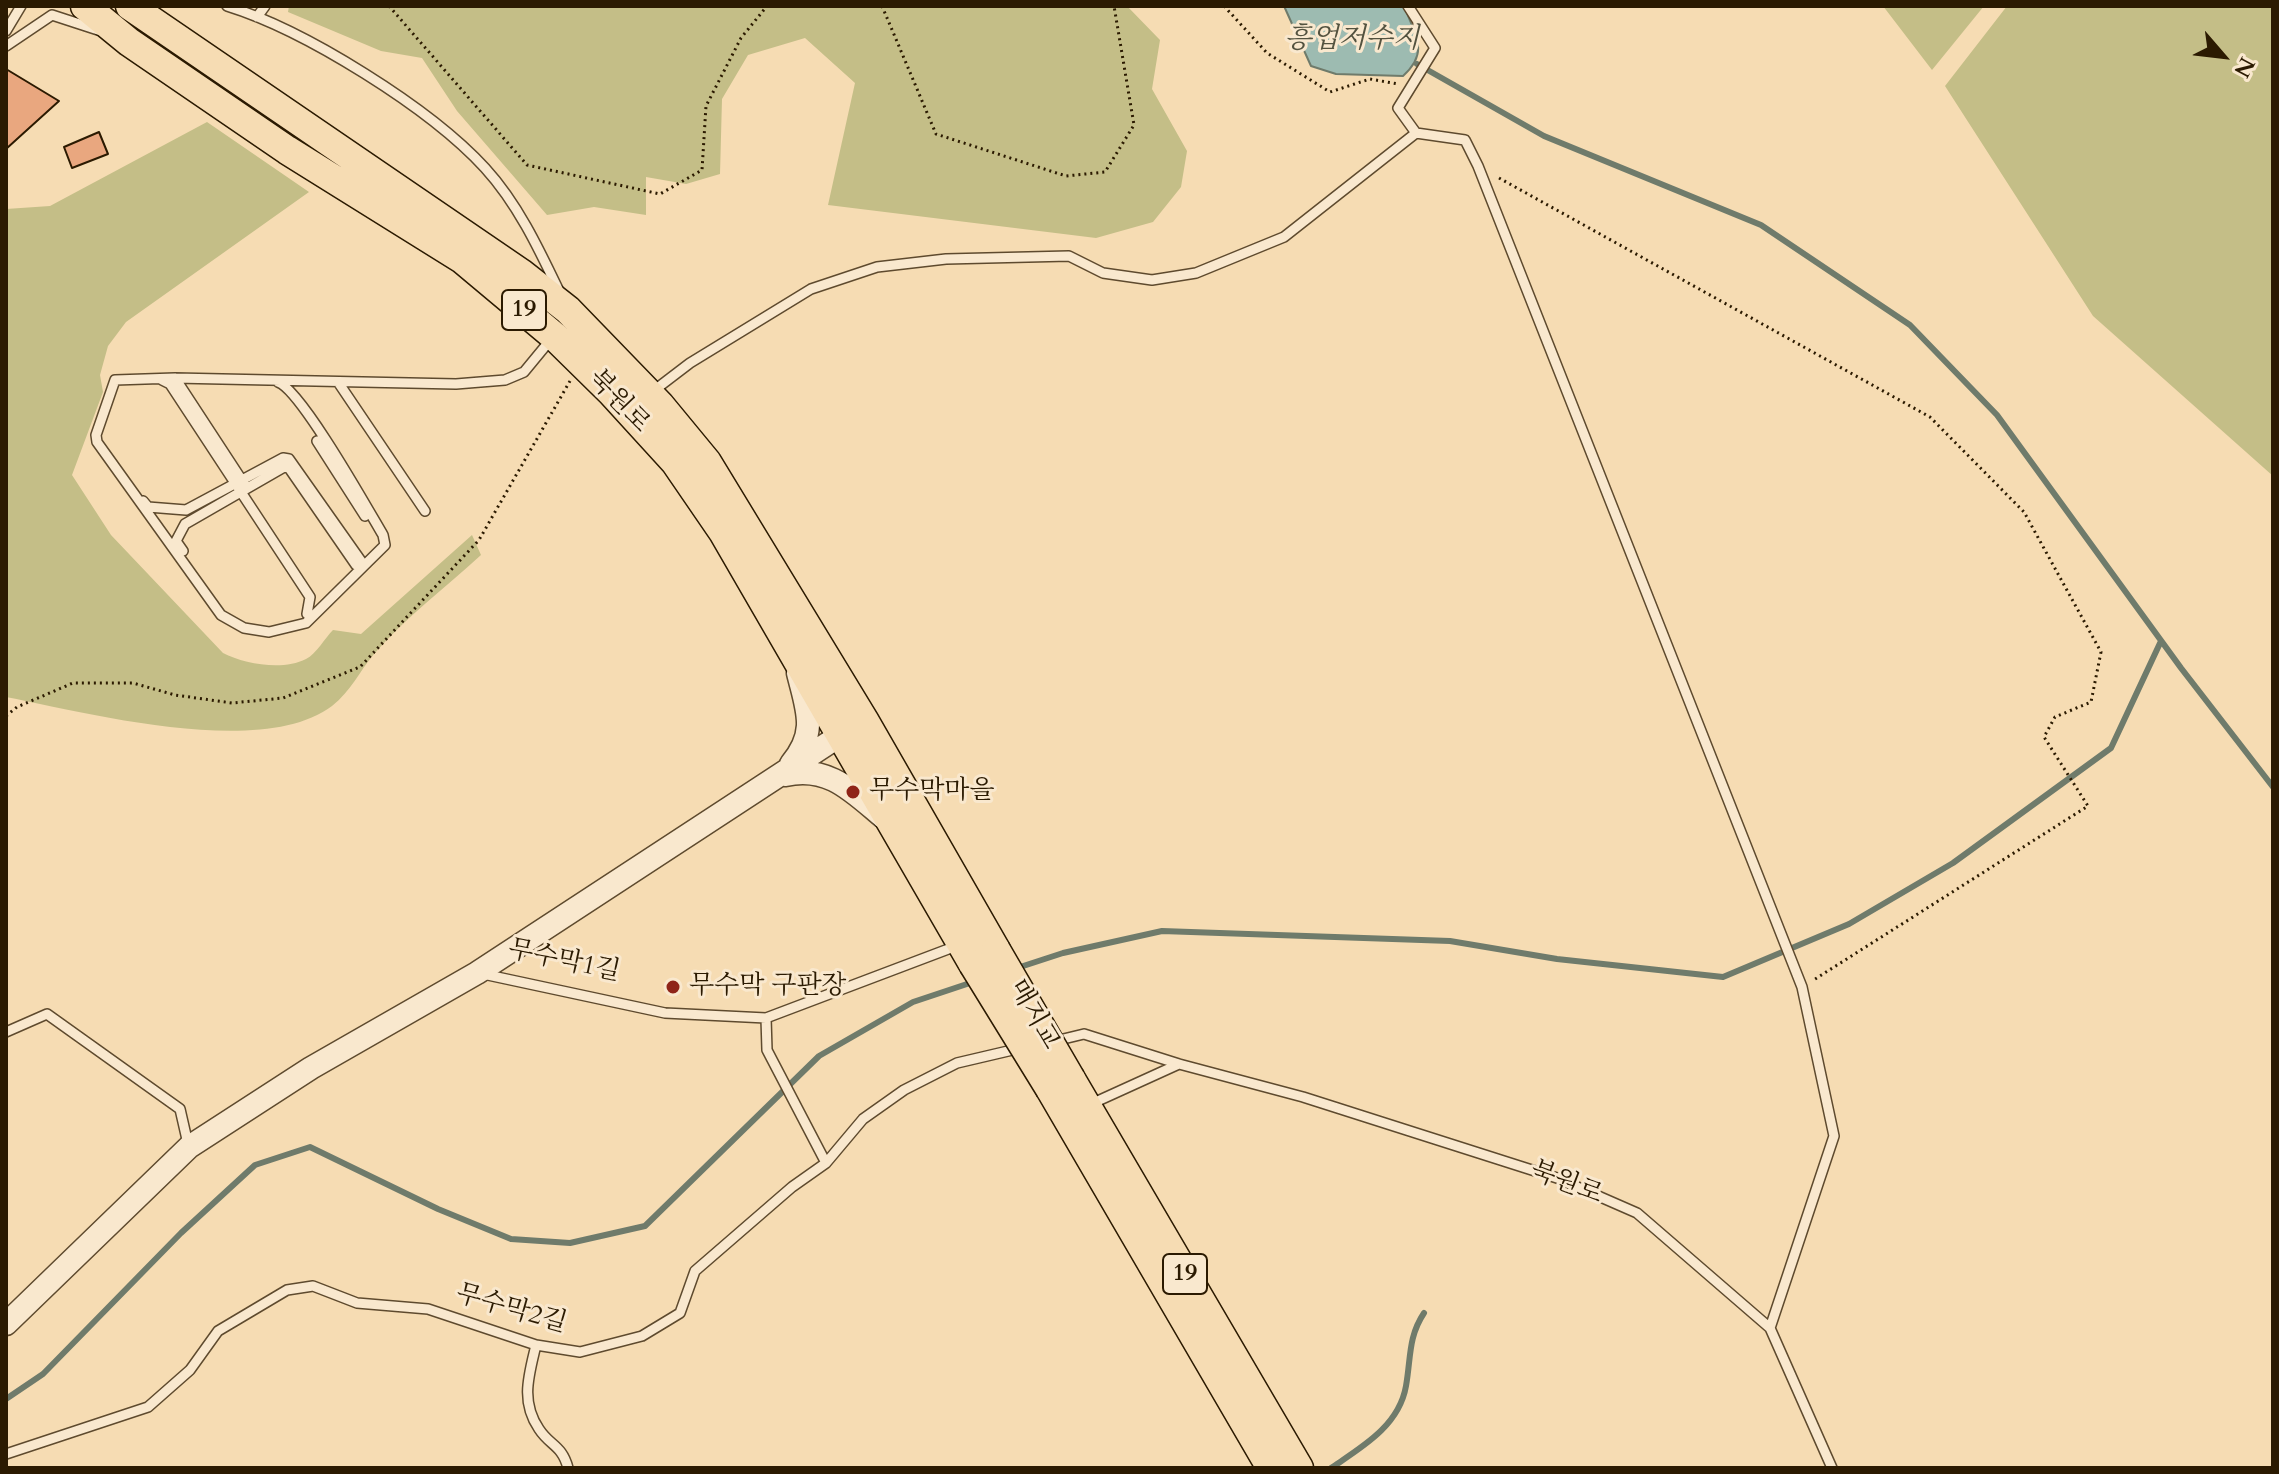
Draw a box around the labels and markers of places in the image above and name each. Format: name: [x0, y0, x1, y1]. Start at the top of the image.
place label: 무수막마을: [869, 776, 995, 808]
marker: 무수막마을: [844, 783, 862, 801]
place label: 무수막 구판장: [689, 971, 847, 1003]
marker: 무수막 구판장: [664, 978, 682, 996]

